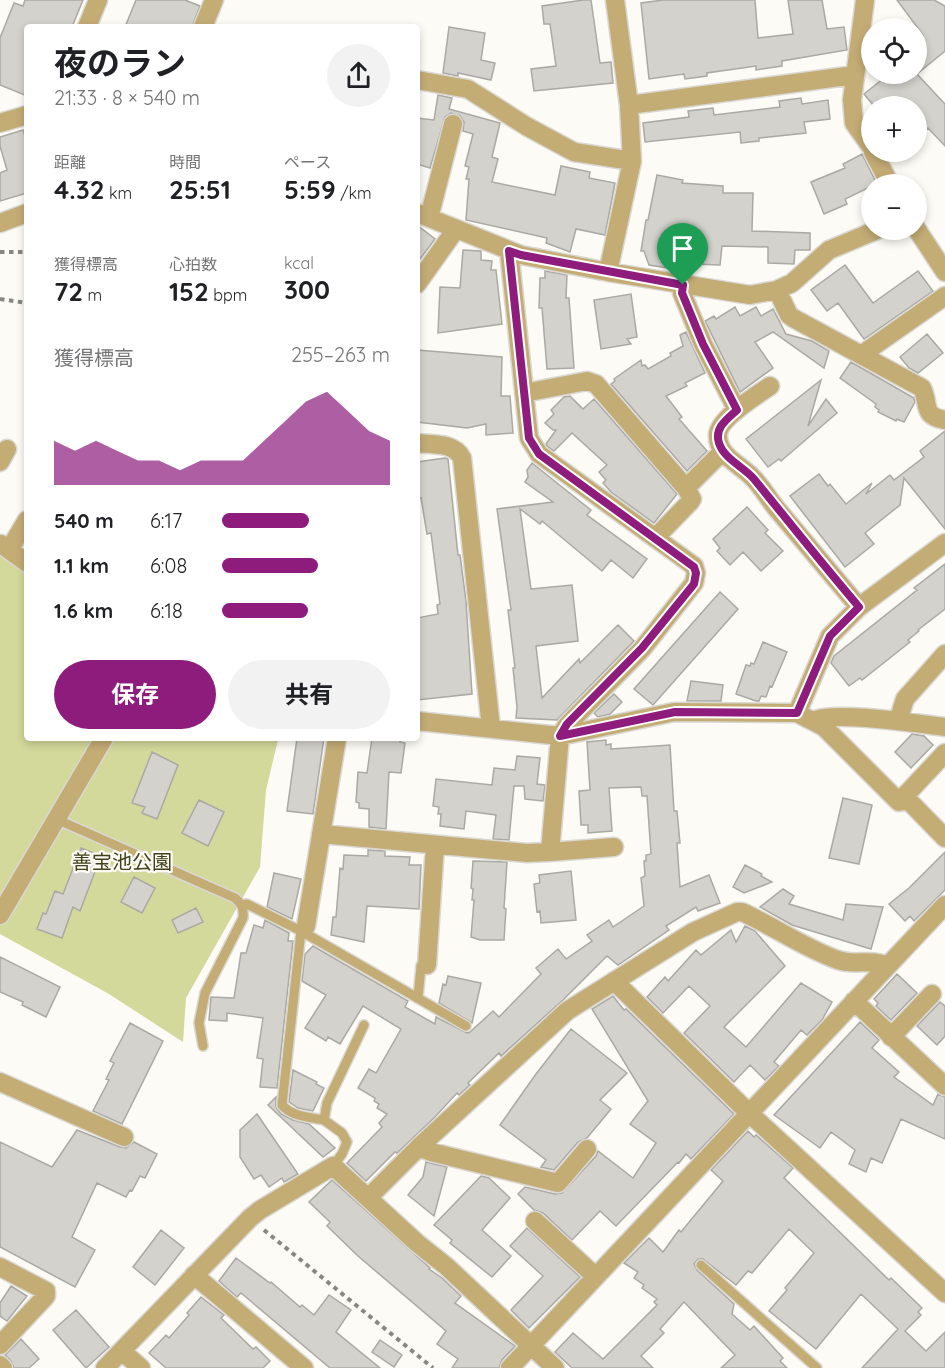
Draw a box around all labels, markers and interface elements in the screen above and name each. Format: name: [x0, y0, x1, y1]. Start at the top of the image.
map controls: [861, 18, 927, 240]
button: locate: [861, 18, 927, 84]
text: 夜のラン: [54, 42, 186, 83]
button: share: [327, 44, 390, 107]
text: 21:33 · 8 × 540 m: [54, 85, 200, 110]
button: +: [861, 96, 927, 162]
text: 距離: [54, 152, 86, 172]
text: 時間: [169, 152, 201, 172]
text: ペース: [284, 152, 331, 172]
text: 4.32: [54, 173, 105, 206]
text: 25:51: [169, 173, 231, 206]
text: 5:59: [284, 173, 336, 206]
button: −: [861, 174, 927, 240]
text: km: [105, 183, 132, 203]
text: /km: [336, 183, 372, 203]
pin: [657, 223, 708, 285]
icon: arrive: [666, 232, 699, 265]
text: kcal: [284, 253, 314, 273]
text: 獲得標高: [54, 254, 118, 274]
text: 心拍数: [169, 254, 217, 274]
text: 300: [284, 273, 330, 306]
text: 72: [54, 275, 83, 308]
text: 152: [169, 275, 209, 308]
text: m: [83, 285, 102, 305]
text: bpm: [209, 285, 247, 305]
text: 255–263 m: [291, 342, 390, 367]
text: 獲得標高: [54, 345, 134, 370]
text: 540 m: [54, 508, 114, 533]
text: 6:17: [150, 508, 182, 533]
text: 1.1 km: [54, 553, 109, 578]
text: 6:08: [150, 553, 187, 578]
text: 1.6 km: [54, 598, 113, 623]
text: 6:18: [150, 598, 183, 623]
button: 保存: [54, 660, 216, 729]
button: 共有: [228, 660, 390, 729]
park label: 善宝池公園: [72, 849, 172, 874]

